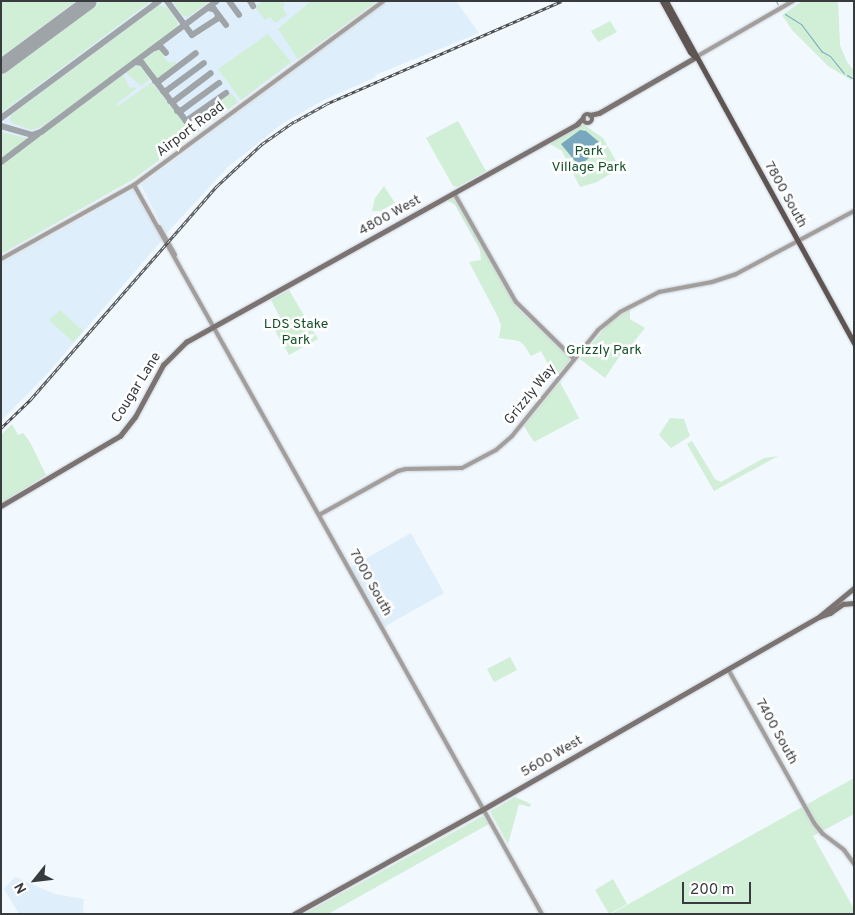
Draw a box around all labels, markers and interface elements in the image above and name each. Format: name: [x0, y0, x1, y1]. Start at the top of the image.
street label: Airport Road: [154, 99, 228, 161]
park label: Park Village Park: [551, 144, 627, 176]
street label: 7800 South: [760, 159, 810, 231]
street label: 4800 West: [356, 192, 424, 240]
park label: LDS Stake Park: [264, 317, 328, 350]
park label: Grizzly Park: [566, 343, 642, 359]
street label: Cougar Lane: [109, 350, 165, 426]
street label: Grizzly Way: [501, 361, 561, 429]
street label: 7000 South: [345, 547, 395, 619]
street label: 7400 South: [751, 696, 801, 768]
street label: 5600 West: [518, 733, 586, 781]
north arrow: [10, 855, 60, 905]
scale bar: [685, 872, 754, 904]
text: N: [12, 879, 31, 896]
text: 200 m: [690, 881, 735, 900]

